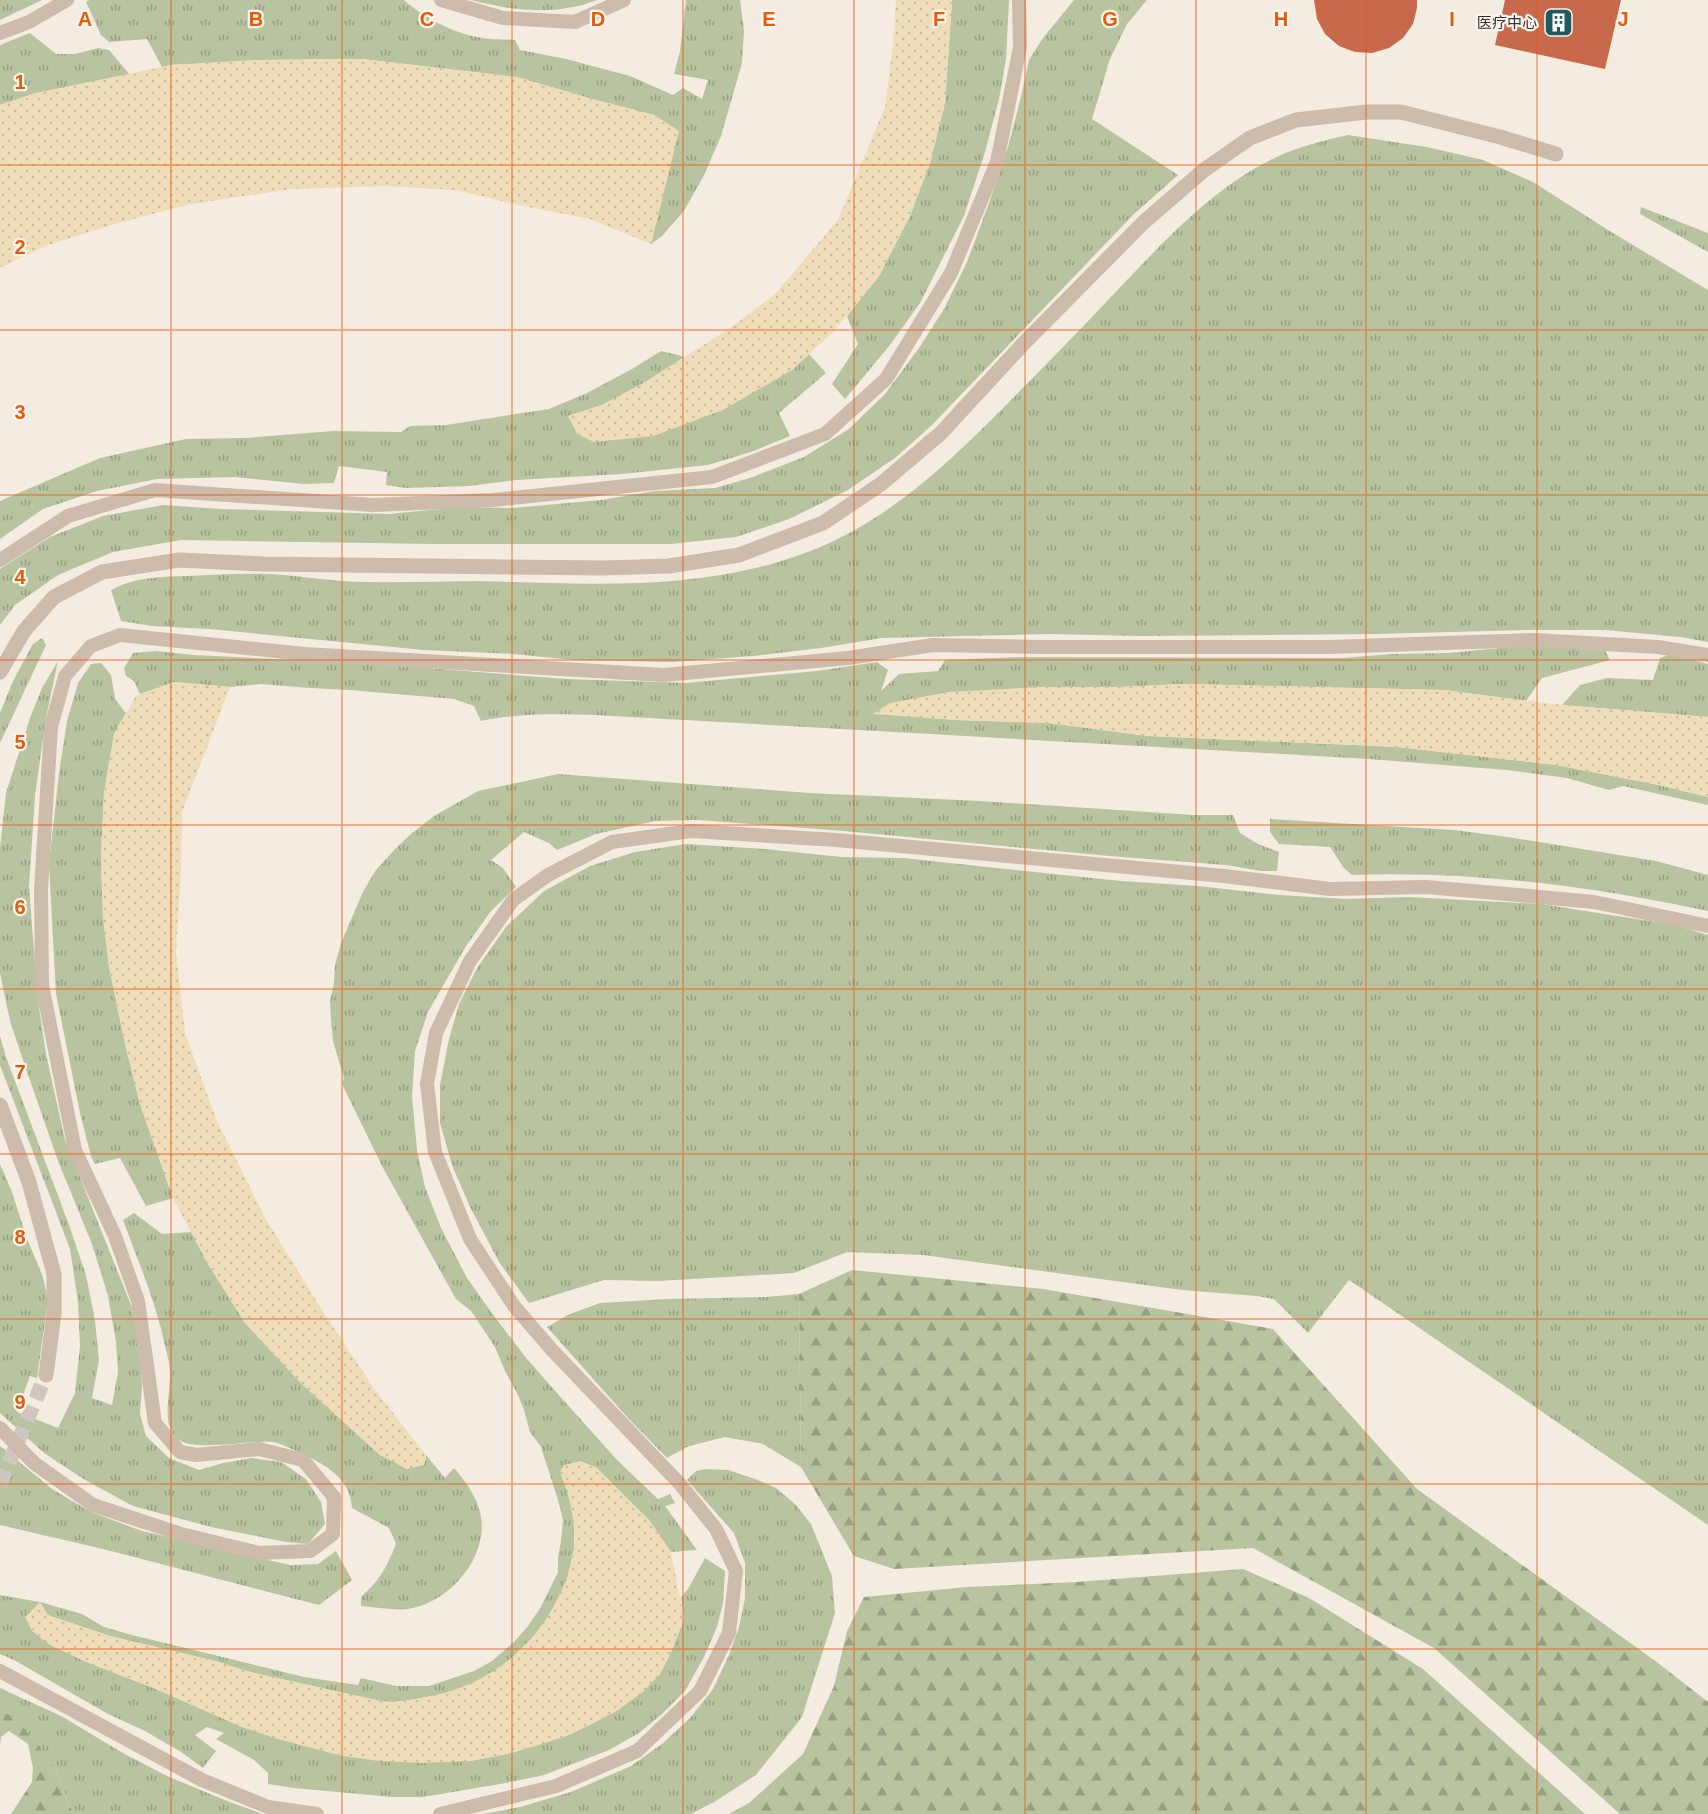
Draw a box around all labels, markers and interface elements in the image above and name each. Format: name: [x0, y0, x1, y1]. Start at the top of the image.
building icon: 医疗中心: [1542, 7, 1574, 39]
text: A: [78, 8, 92, 30]
text: B: [249, 8, 263, 30]
text: C: [420, 8, 434, 30]
text: D: [591, 8, 605, 30]
text: E: [762, 8, 776, 30]
text: F: [933, 8, 945, 30]
text: G: [1102, 8, 1118, 30]
text: H: [1274, 8, 1288, 30]
text: I: [1449, 8, 1455, 30]
text: J: [1617, 8, 1629, 30]
place label: 医疗中心: [1477, 14, 1537, 31]
text: 1: [14, 71, 26, 93]
text: 2: [14, 236, 26, 258]
text: 3: [14, 401, 26, 423]
text: 4: [14, 566, 26, 588]
text: 5: [14, 731, 26, 753]
text: 6: [14, 896, 26, 918]
text: 7: [14, 1061, 26, 1083]
text: 8: [14, 1226, 26, 1248]
text: 9: [14, 1391, 26, 1413]

